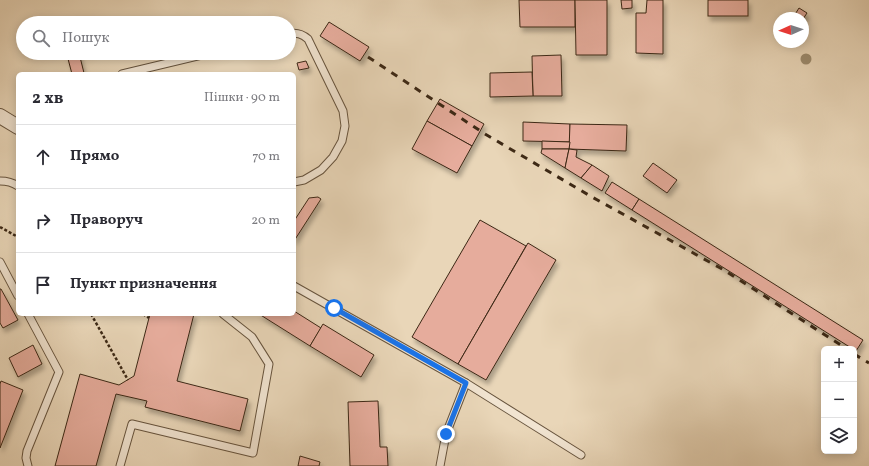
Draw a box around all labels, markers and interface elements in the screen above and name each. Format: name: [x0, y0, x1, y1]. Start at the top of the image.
north arrow: [773, 12, 809, 48]
search box: [16, 16, 296, 60]
icon: search: [30, 27, 52, 49]
text: Пошук: [62, 28, 110, 49]
text: 2 хв: [32, 87, 64, 110]
text: Пішки · 90 m: [204, 89, 280, 107]
icon: ahead: [32, 146, 54, 168]
text: Прямо: [70, 146, 119, 167]
text: 70 m: [252, 148, 280, 166]
icon: right: [32, 210, 54, 232]
text: Праворуч: [70, 210, 143, 231]
text: 20 m: [251, 212, 280, 230]
icon: arrive: [32, 274, 54, 296]
text: Пункт призначення: [70, 274, 217, 295]
route start: [325, 299, 343, 317]
map controls: [821, 346, 857, 454]
button: +: [821, 346, 857, 382]
button: −: [821, 382, 857, 418]
button: layers: [821, 418, 857, 454]
route end: [437, 425, 455, 443]

